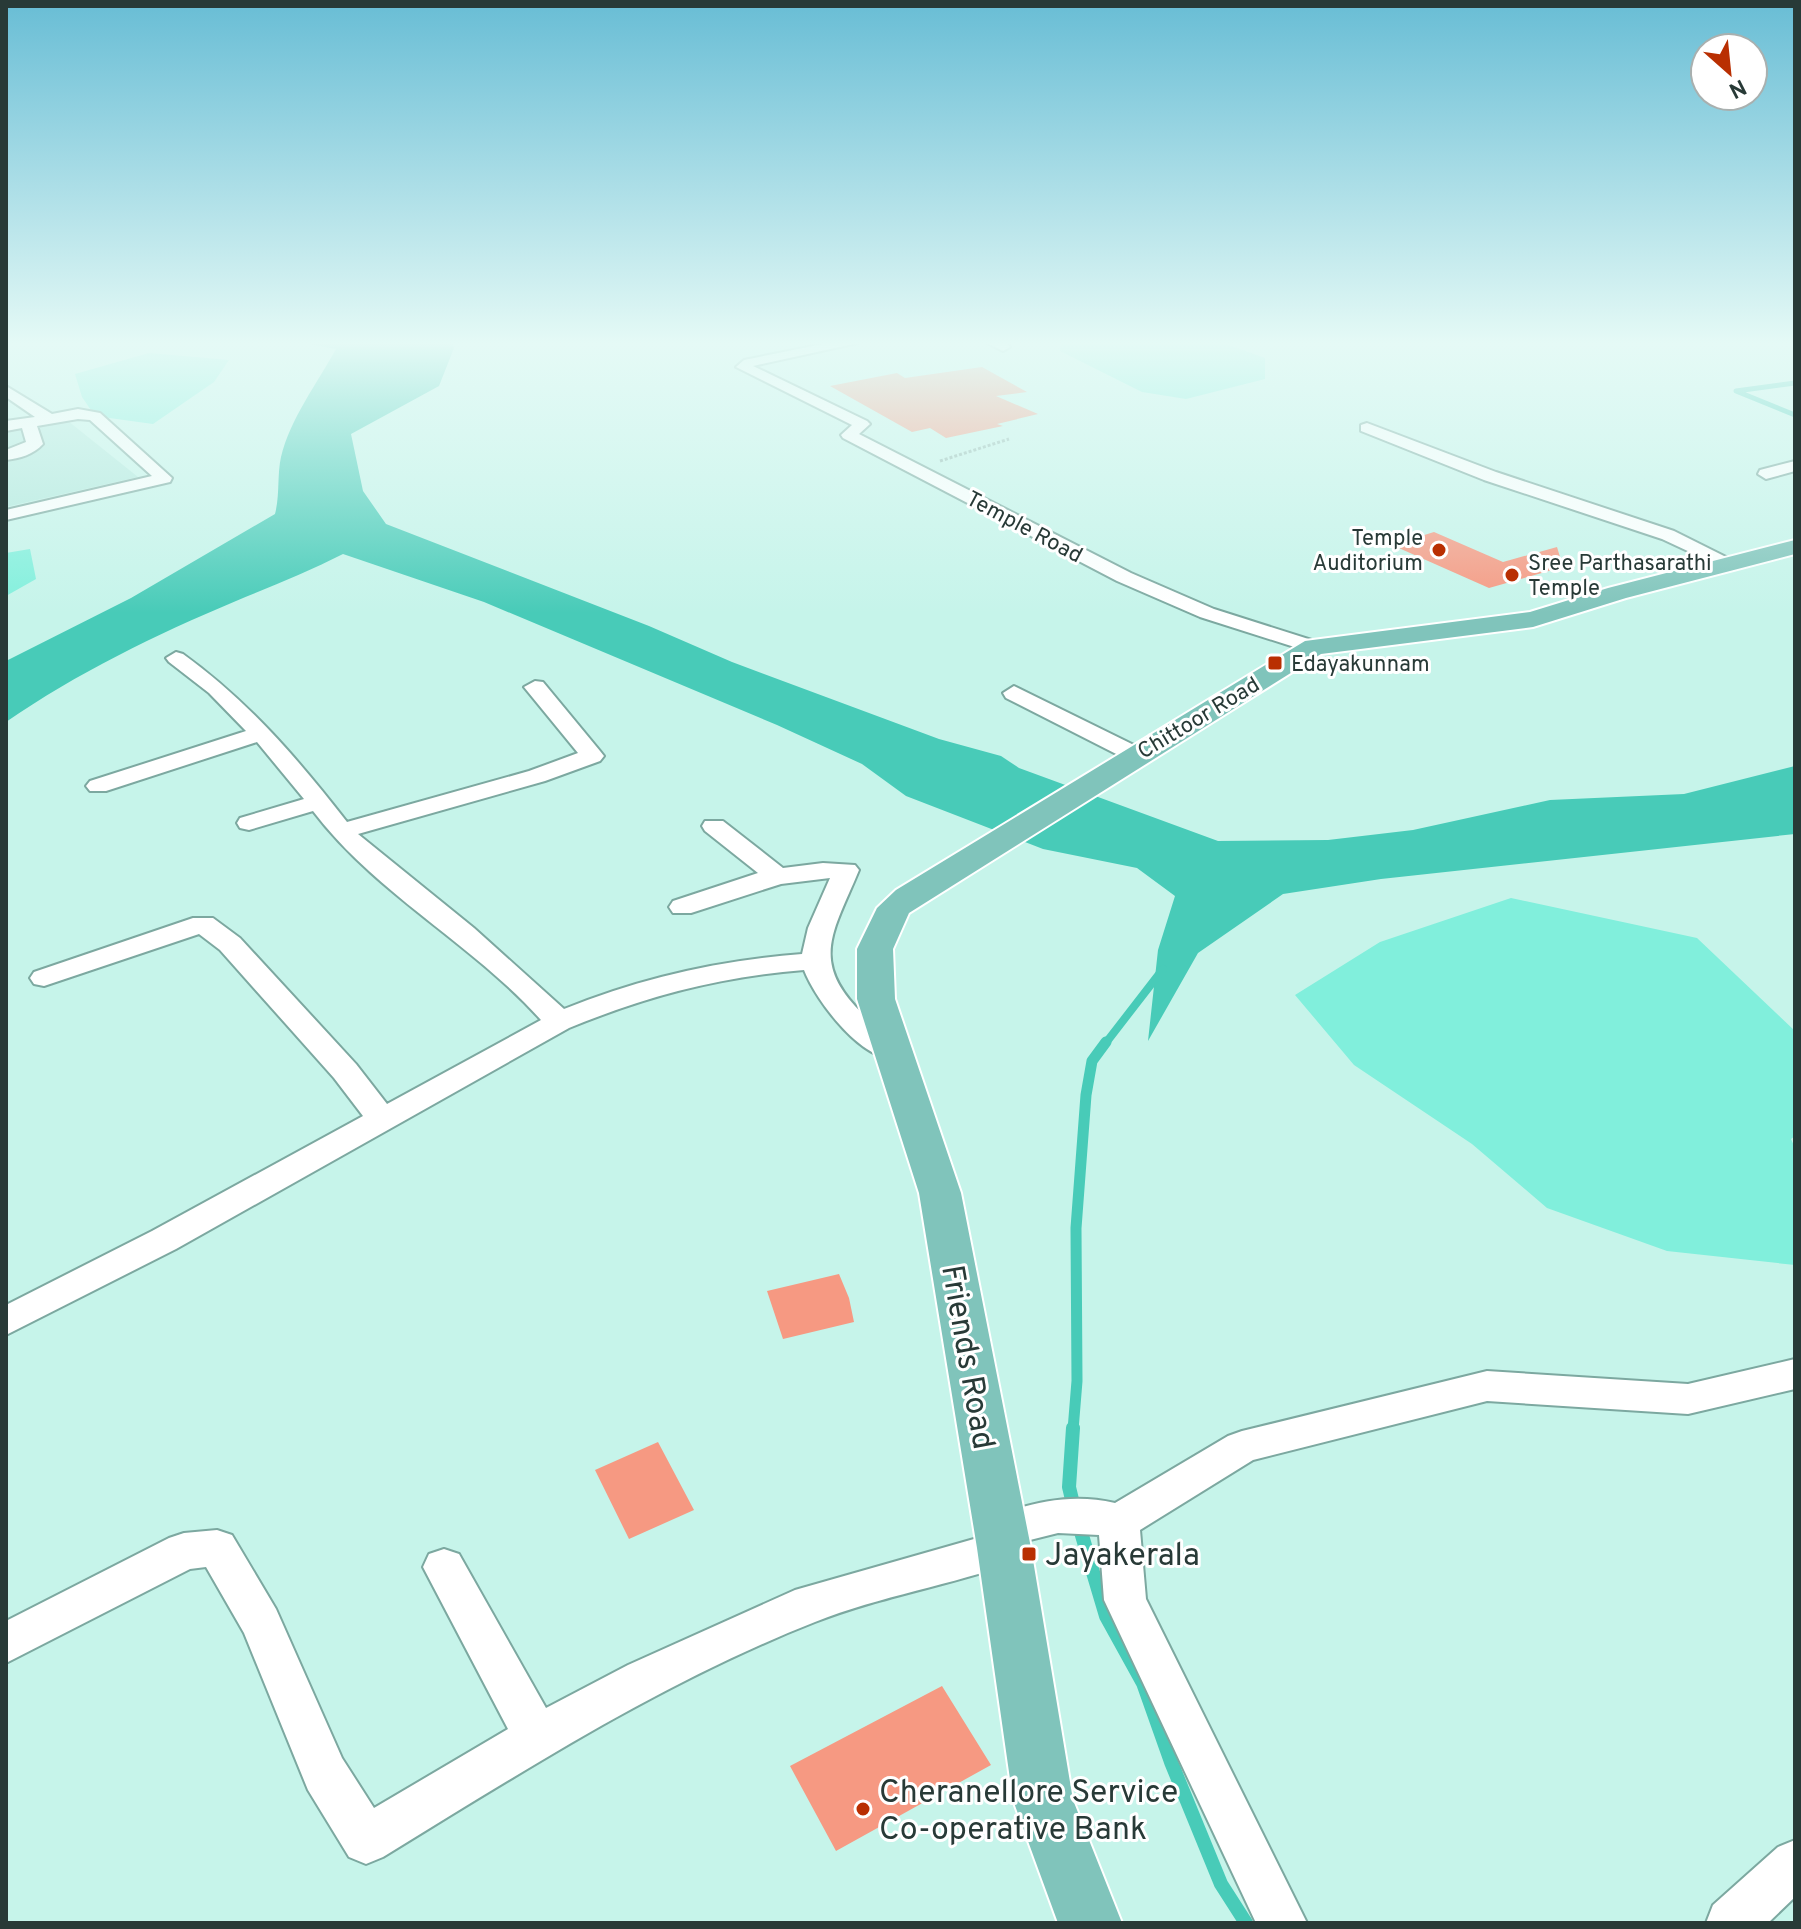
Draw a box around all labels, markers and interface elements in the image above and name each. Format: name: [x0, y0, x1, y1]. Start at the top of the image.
north arrow: [1689, 32, 1769, 112]
text: N: [1724, 72, 1750, 103]
street label: Temple Road: [961, 486, 1087, 570]
place label: Temple Auditorium: [1312, 526, 1423, 578]
marker: Temple Auditorium: [1430, 541, 1448, 559]
place label: Sree Parthasarathi Temple: [1528, 551, 1712, 603]
marker: Sree Parthasarathi Temple: [1503, 566, 1521, 584]
place label: Edayakunnam: [1291, 652, 1430, 679]
marker: Edayakunnam: [1266, 654, 1284, 672]
street label: Chittoor Road: [1133, 672, 1265, 766]
street label: Friends Road: [930, 1262, 1002, 1453]
place label: Jayakerala: [1045, 1537, 1200, 1577]
marker: Jayakerala: [1020, 1545, 1038, 1563]
place label: Cheranellore Service Co-operative Bank: [879, 1774, 1178, 1851]
marker: Cheranellore Service Co-operative Bank: [854, 1800, 872, 1818]

